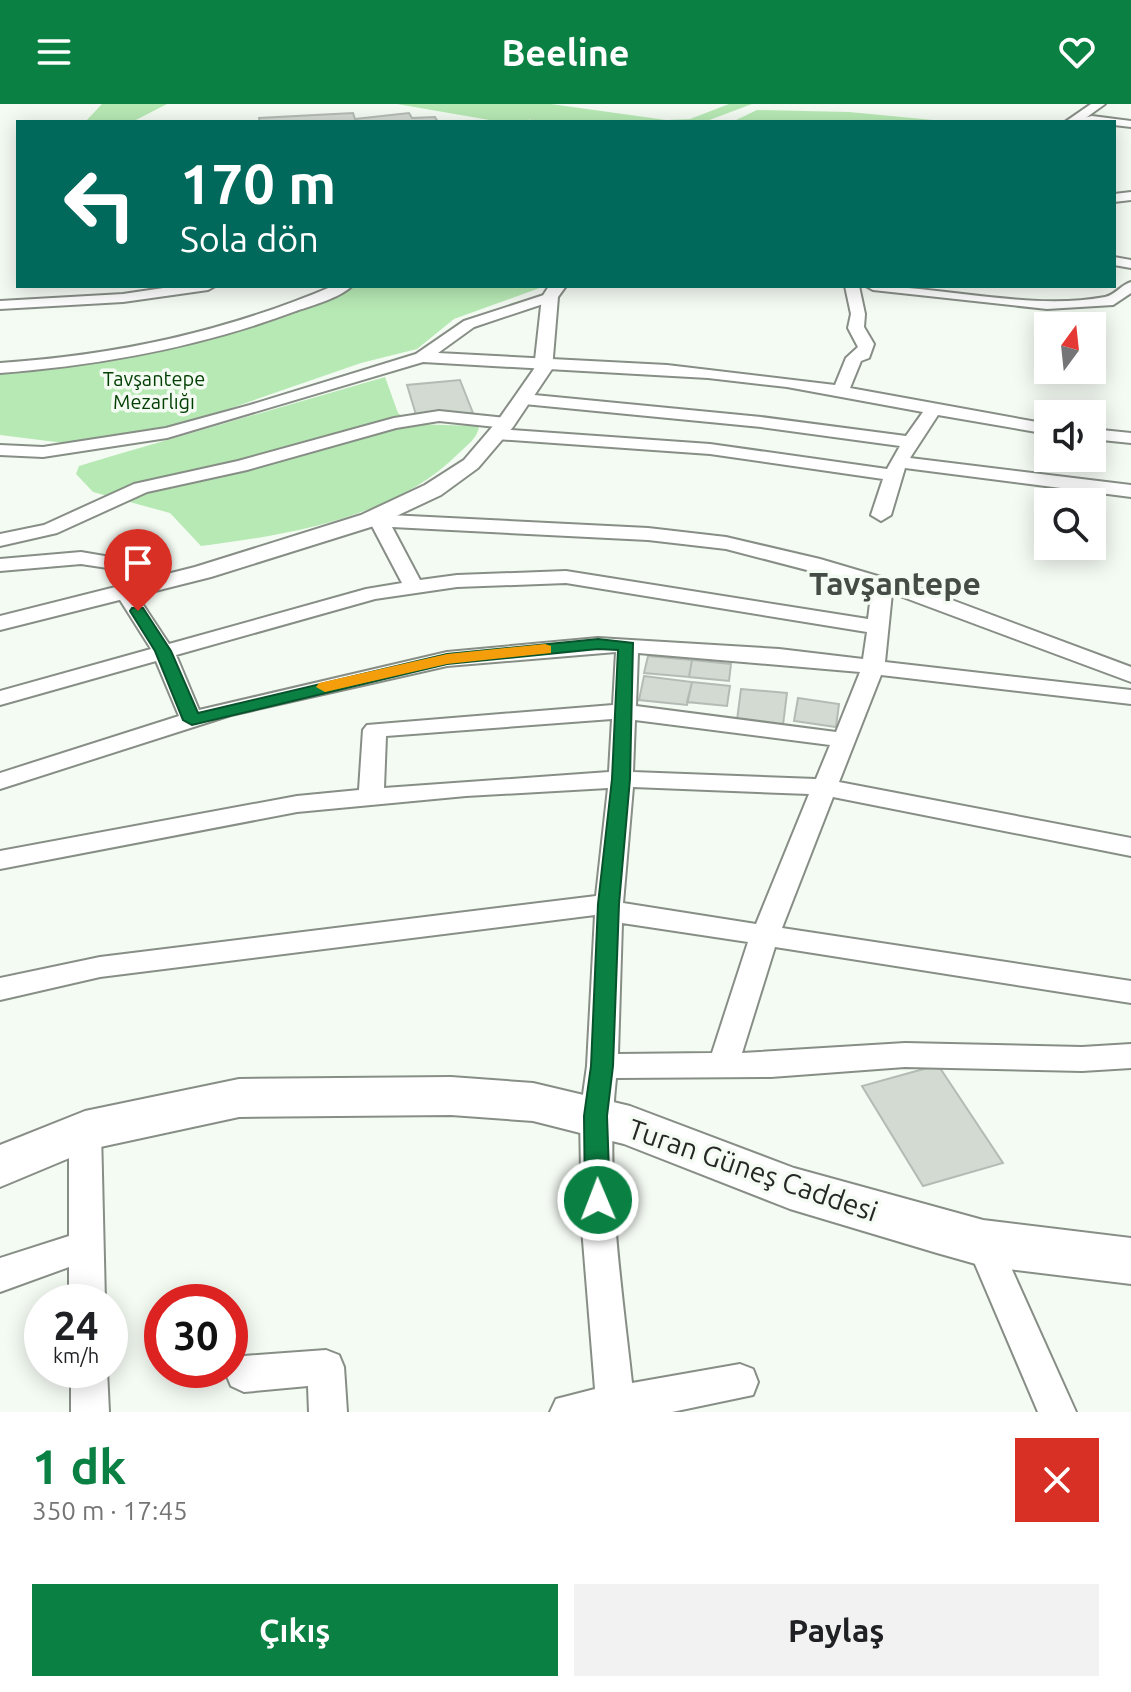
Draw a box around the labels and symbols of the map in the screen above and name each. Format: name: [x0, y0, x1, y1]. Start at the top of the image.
north arrow: [1034, 312, 1106, 384]
park label: Tavşantepe Mezarlığı: [103, 367, 205, 413]
pin: [104, 529, 172, 611]
district label: Tavşantepe: [809, 565, 981, 602]
street label: Turan Güneş Caddesi: [625, 1112, 882, 1227]
position arrow: [556, 1158, 640, 1242]
speed limit sign: 30: [144, 1284, 248, 1388]

